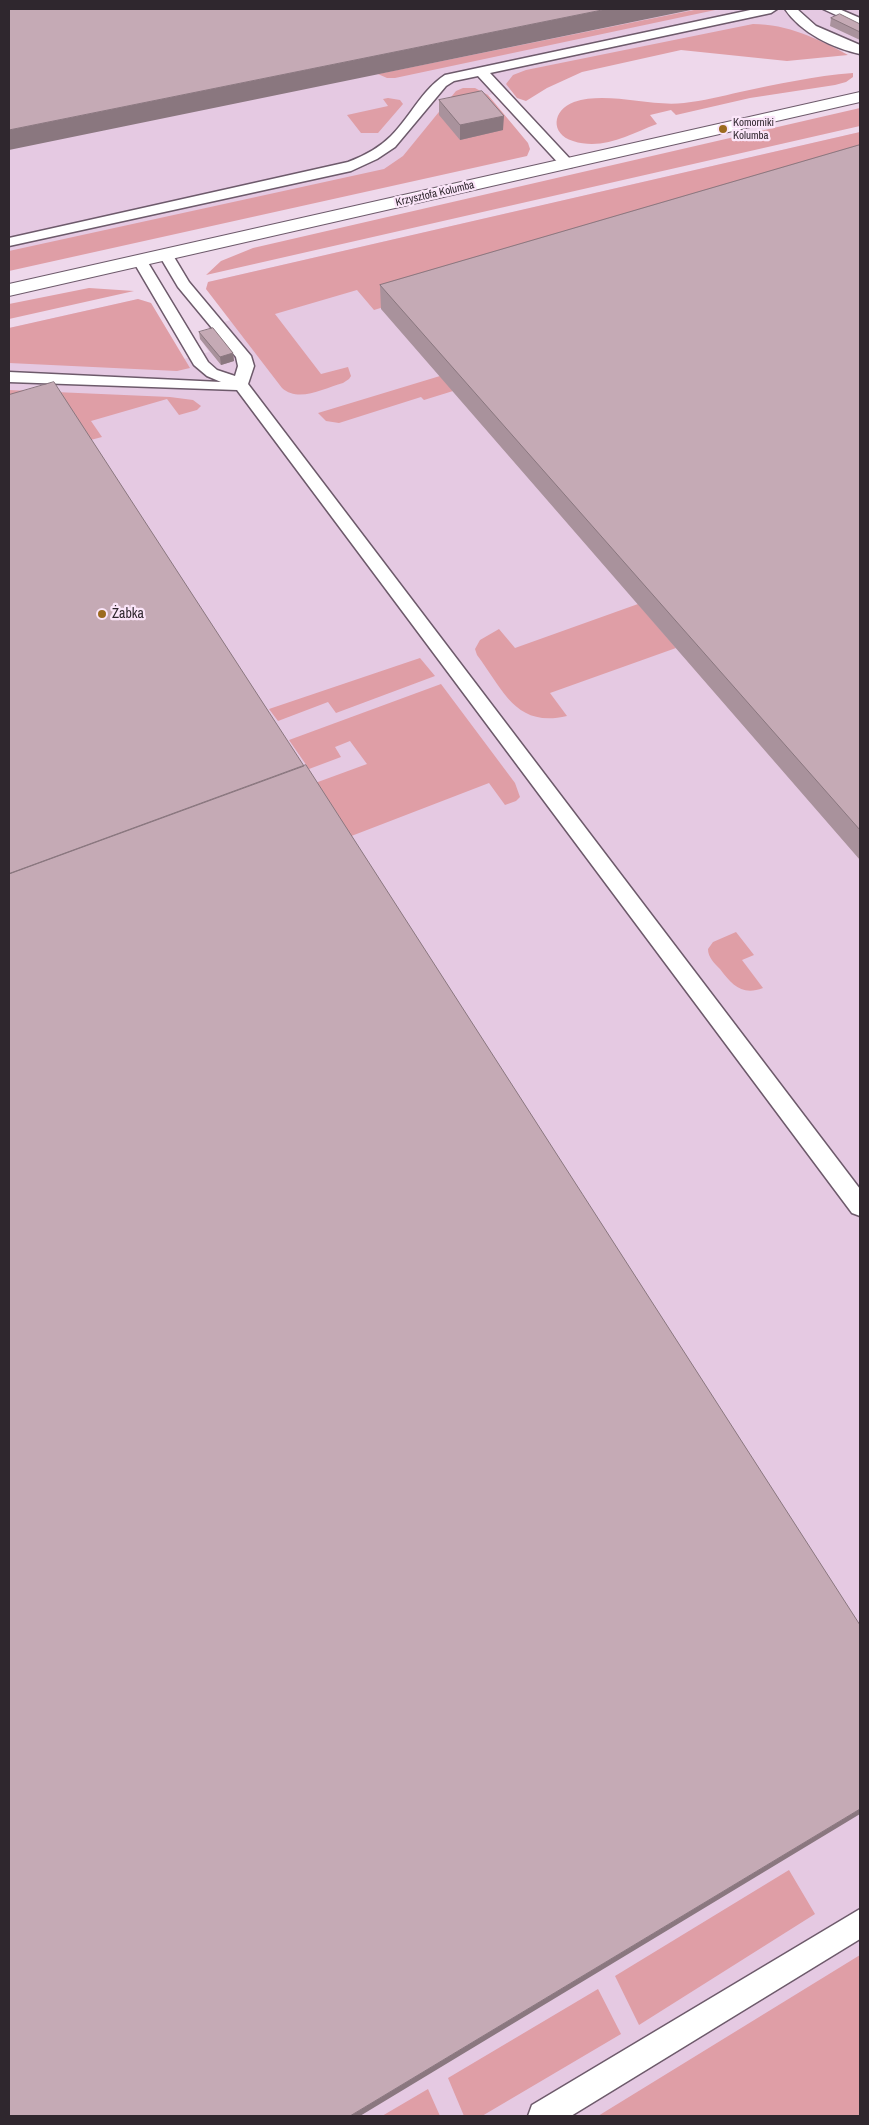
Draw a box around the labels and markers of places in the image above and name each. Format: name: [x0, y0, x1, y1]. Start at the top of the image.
place label: Komorniki Kolumba: [733, 116, 774, 142]
marker: Komorniki Kolumba: [717, 123, 729, 135]
place label: Żabka: [112, 606, 144, 622]
marker: Żabka: [96, 608, 108, 620]

